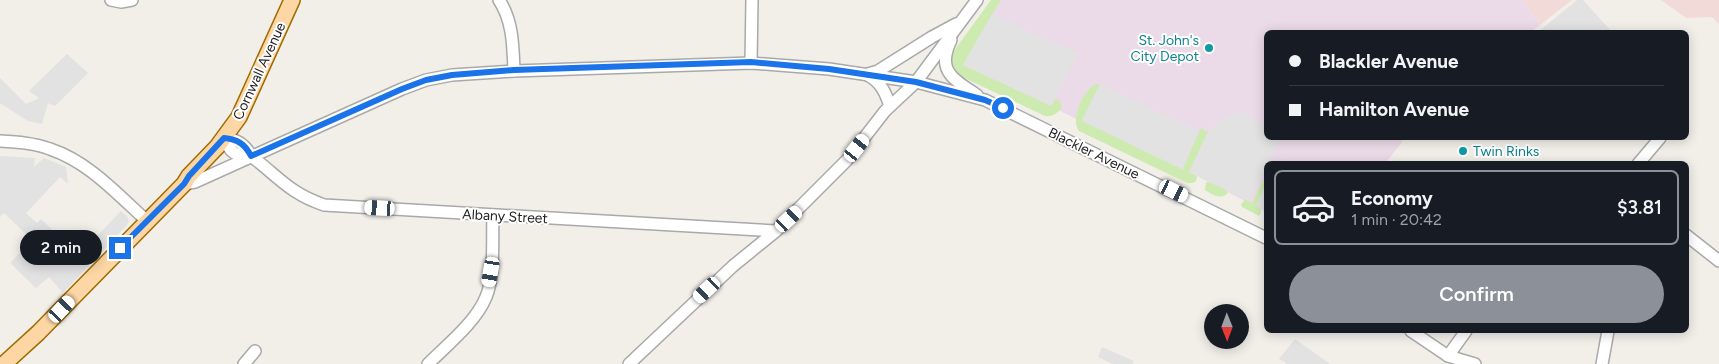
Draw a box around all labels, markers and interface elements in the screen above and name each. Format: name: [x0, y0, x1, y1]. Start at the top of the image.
street label: Cornwall Avenue: [229, 19, 290, 123]
place label: St. John's City Depot: [1131, 32, 1199, 65]
marker: St. John's City Depot: [1203, 42, 1215, 54]
text: Blackler Avenue: [1319, 50, 1459, 73]
route start: [992, 97, 1014, 119]
text: Hamilton Avenue: [1319, 98, 1469, 121]
street label: Blackler Avenue: [1045, 124, 1142, 183]
car: [841, 132, 872, 164]
place label: Twin Rinks: [1473, 143, 1539, 160]
marker: Twin Rinks: [1457, 145, 1469, 157]
car: [1157, 178, 1190, 204]
icon: car: [1291, 185, 1336, 230]
text: Economy: [1351, 187, 1433, 210]
text: $3.81: [1617, 196, 1662, 219]
car: [364, 200, 395, 216]
car: [772, 203, 805, 235]
street label: Albany Street: [462, 206, 548, 227]
text: 1 min · 20:42: [1351, 210, 1442, 229]
callout: 2 min: [20, 230, 102, 266]
route end: [109, 237, 131, 259]
text: 2 min: [41, 238, 81, 257]
car: [481, 256, 500, 288]
button: Confirm: [1289, 265, 1664, 323]
car: [690, 274, 723, 306]
car: [46, 293, 77, 325]
north arrow: [1204, 304, 1249, 349]
map controls: [1204, 304, 1249, 349]

